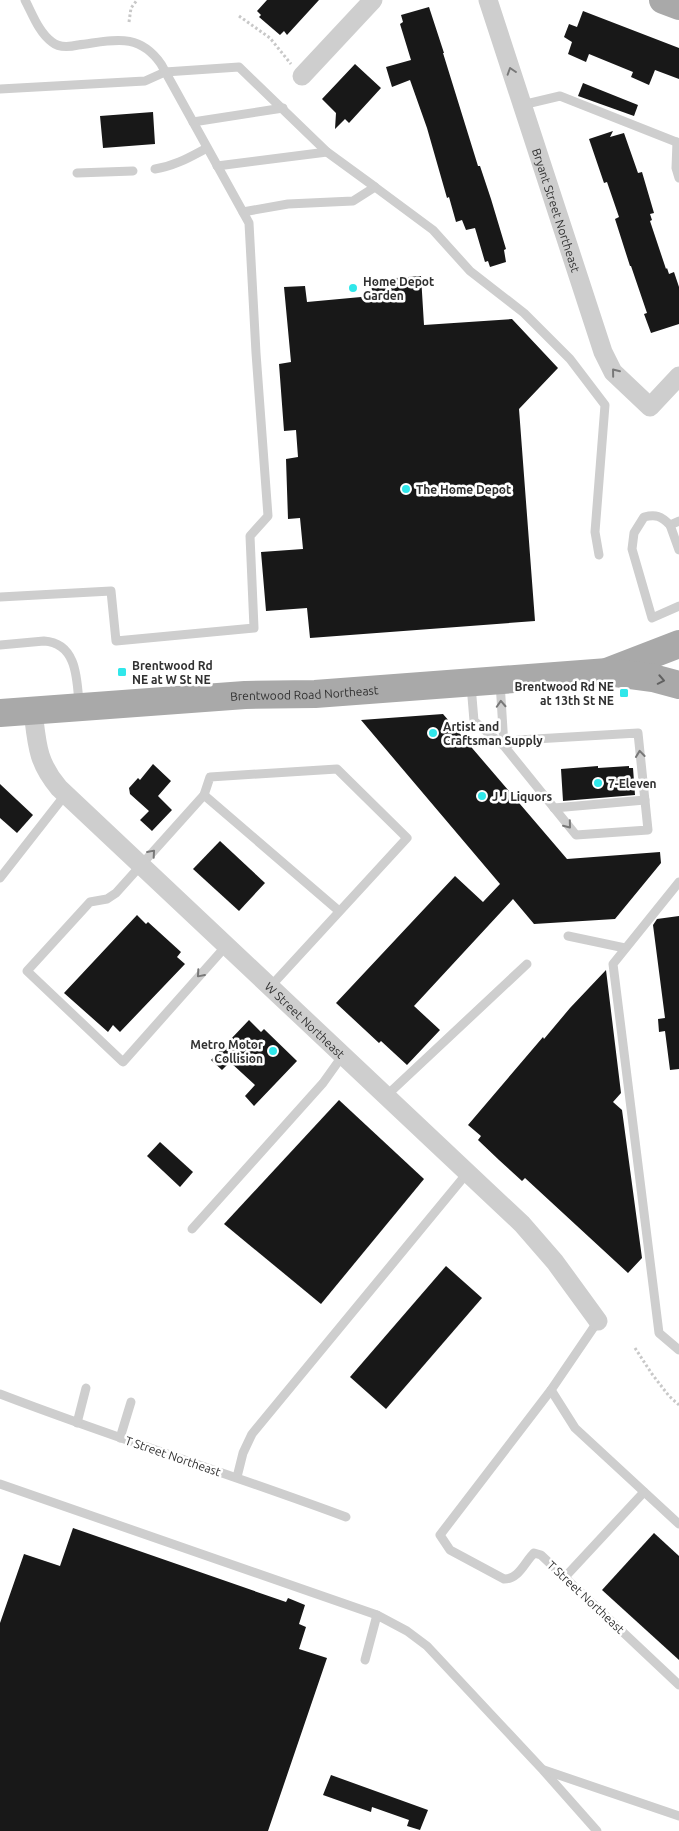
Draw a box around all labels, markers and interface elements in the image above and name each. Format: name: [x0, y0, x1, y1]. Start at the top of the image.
one-way arrow: [507, 68, 517, 76]
street label: Bryant Street Northeast: [530, 147, 583, 274]
place label: Home Depot Garden: [363, 275, 434, 302]
marker: Home Depot Garden: [347, 282, 359, 294]
one-way arrow: [612, 369, 621, 378]
marker: The Home Depot: [400, 483, 412, 495]
place label: The Home Depot: [416, 483, 511, 496]
place label: Brentwood Rd NE at W St NE: [132, 659, 213, 686]
marker: Brentwood Rd NE at W St NE: [116, 666, 128, 678]
one-way arrow: [656, 674, 665, 685]
place label: Brentwood Rd NE at 13th St NE: [514, 680, 614, 707]
street label: Brentwood Road Northeast: [230, 683, 379, 703]
marker: Brentwood Rd NE at 13th St NE: [618, 687, 630, 699]
one-way arrow: [496, 700, 507, 708]
place label: Artist and Craftsman Supply: [443, 720, 543, 747]
marker: Artist and Craftsman Supply: [427, 727, 439, 739]
one-way arrow: [635, 749, 646, 757]
marker: 7-Eleven: [592, 777, 604, 789]
place label: 7-Eleven: [608, 777, 657, 790]
marker: J J Liquors: [476, 790, 488, 802]
place label: J J Liquors: [492, 790, 552, 803]
one-way arrow: [562, 819, 570, 828]
one-way arrow: [147, 850, 155, 859]
one-way arrow: [197, 969, 206, 978]
street label: W Street Northeast: [263, 979, 348, 1061]
place label: Metro Motor Collision: [190, 1038, 263, 1065]
marker: Metro Motor Collision: [267, 1045, 279, 1057]
street label: T Street Northeast: [124, 1434, 223, 1479]
street label: T Street Northeast: [545, 1558, 627, 1636]

